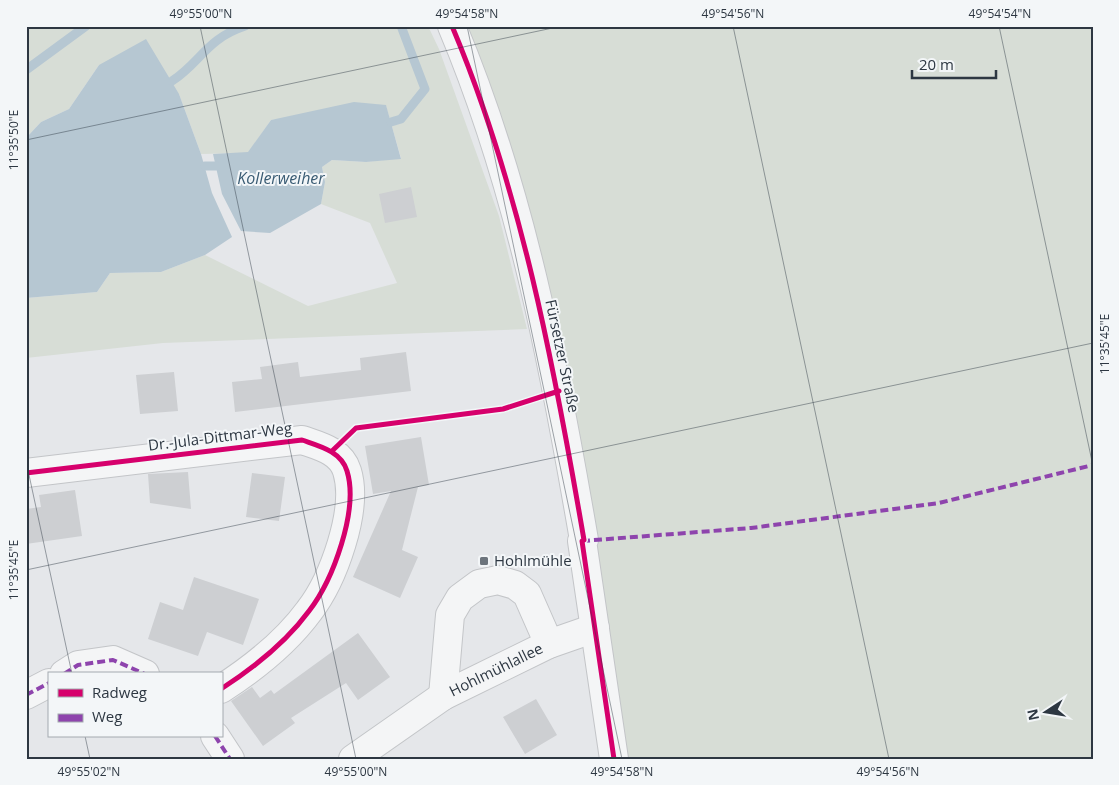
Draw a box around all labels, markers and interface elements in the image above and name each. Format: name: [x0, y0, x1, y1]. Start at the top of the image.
text: 49°55'00"N: [170, 5, 232, 22]
text: 49°54'58"N: [436, 5, 498, 22]
text: 49°54'56"N: [702, 5, 764, 22]
text: 49°54'54"N: [969, 5, 1031, 22]
scale bar: [912, 48, 995, 80]
text: 20 m: [919, 54, 954, 74]
text: 11°35'50"E: [5, 110, 22, 170]
water label: Kollerweiher: [237, 167, 325, 189]
street label: Fürsetzer Straße: [541, 297, 585, 414]
text: 11°35'45"E: [1096, 314, 1113, 374]
street label: Dr.-Jula-Dittmar-Weg: [147, 417, 293, 455]
text: 11°35'45"E: [5, 540, 22, 600]
place label: Hohlmühle: [494, 550, 572, 570]
marker: Hohlmühle: [478, 555, 490, 567]
street label: Hohlmühlallee: [445, 638, 546, 700]
legend: [48, 672, 222, 738]
text: Radweg: [92, 682, 147, 702]
north arrow: [1022, 688, 1072, 738]
text: Weg: [92, 706, 122, 726]
text: N: [1022, 707, 1043, 722]
text: 49°55'02"N: [58, 763, 120, 780]
text: 49°55'00"N: [325, 763, 387, 780]
text: 49°54'58"N: [591, 763, 653, 780]
text: 49°54'56"N: [857, 763, 919, 780]

